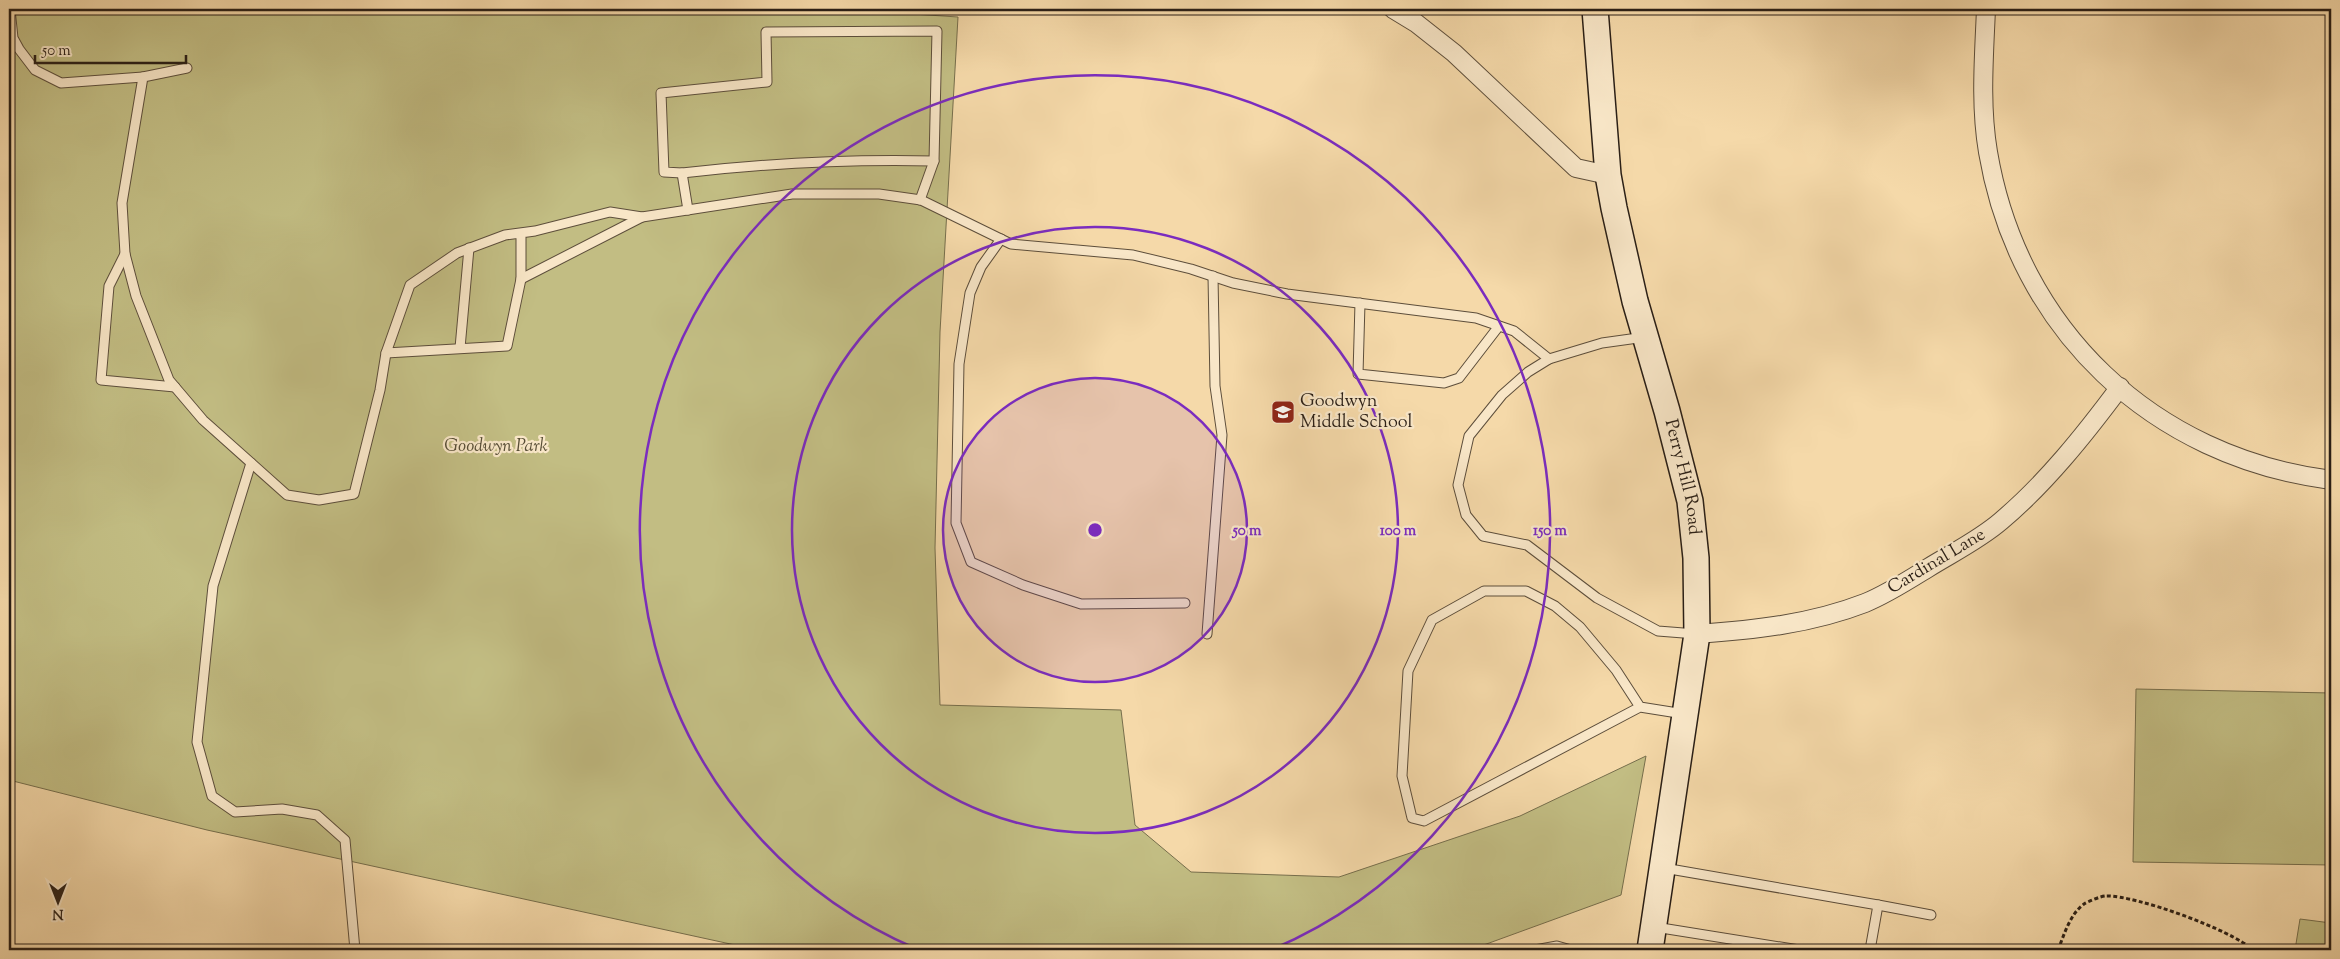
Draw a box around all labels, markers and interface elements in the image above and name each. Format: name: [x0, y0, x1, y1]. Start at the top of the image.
scale bar: [35, 32, 186, 64]
text: 50 m: [41, 41, 71, 62]
place label: Goodwyn Middle School: [1300, 389, 1413, 436]
school or university icon: Goodwyn Middle School: [1270, 399, 1296, 425]
street label: Perry Hill Road: [1657, 417, 1706, 536]
park label: Goodwyn Park: [444, 434, 548, 460]
centre of rings: [1086, 521, 1104, 539]
text: 50 m: [1232, 521, 1262, 542]
text: 100 m: [1380, 521, 1417, 542]
text: 150 m: [1533, 521, 1567, 542]
street label: Cardinal Lane: [1883, 522, 1991, 602]
north arrow: [32, 876, 82, 926]
text: N: [52, 903, 64, 923]

